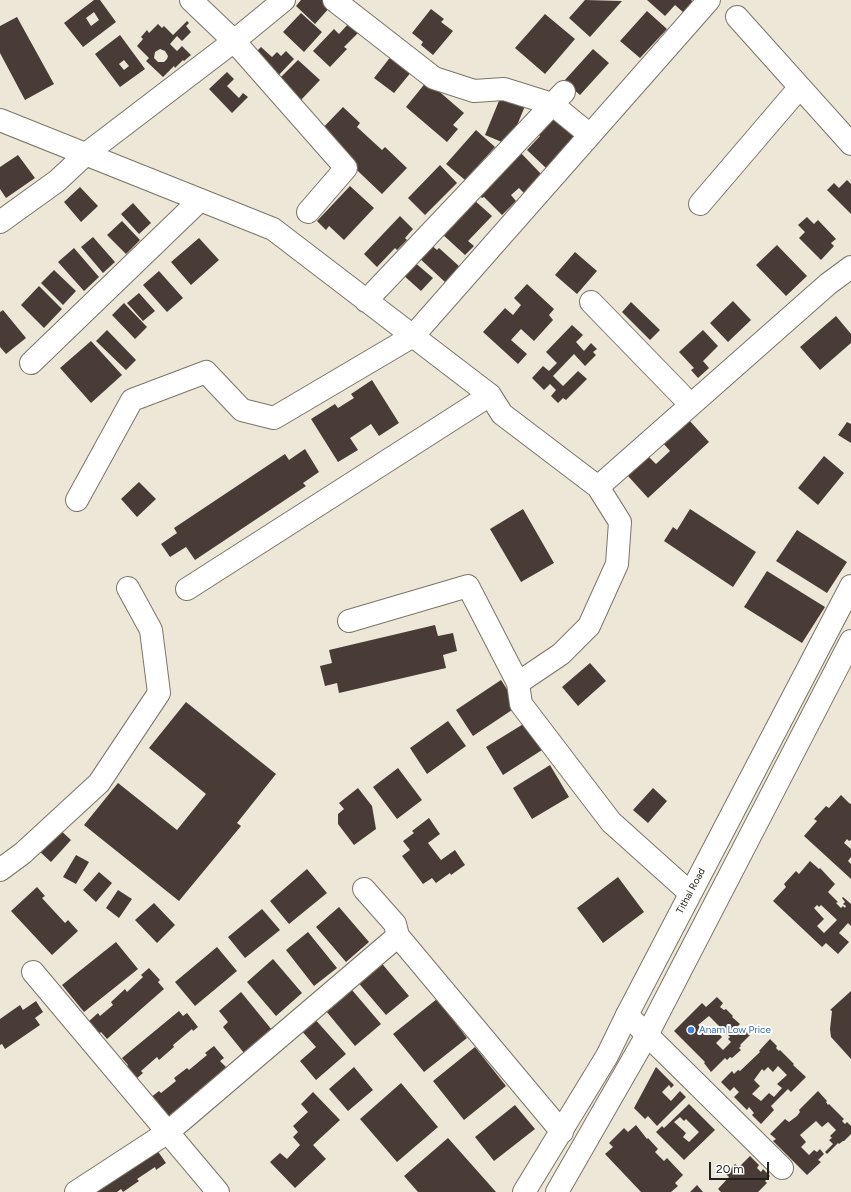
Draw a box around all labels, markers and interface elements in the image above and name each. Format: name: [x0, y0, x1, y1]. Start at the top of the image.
street label: Tithal Road: [674, 866, 708, 916]
place label: Anam Low Price: [699, 1024, 771, 1036]
marker: Anam Low Price: [686, 1025, 696, 1035]
scale bar: [711, 1154, 771, 1180]
text: 20 m: [716, 1162, 744, 1176]

